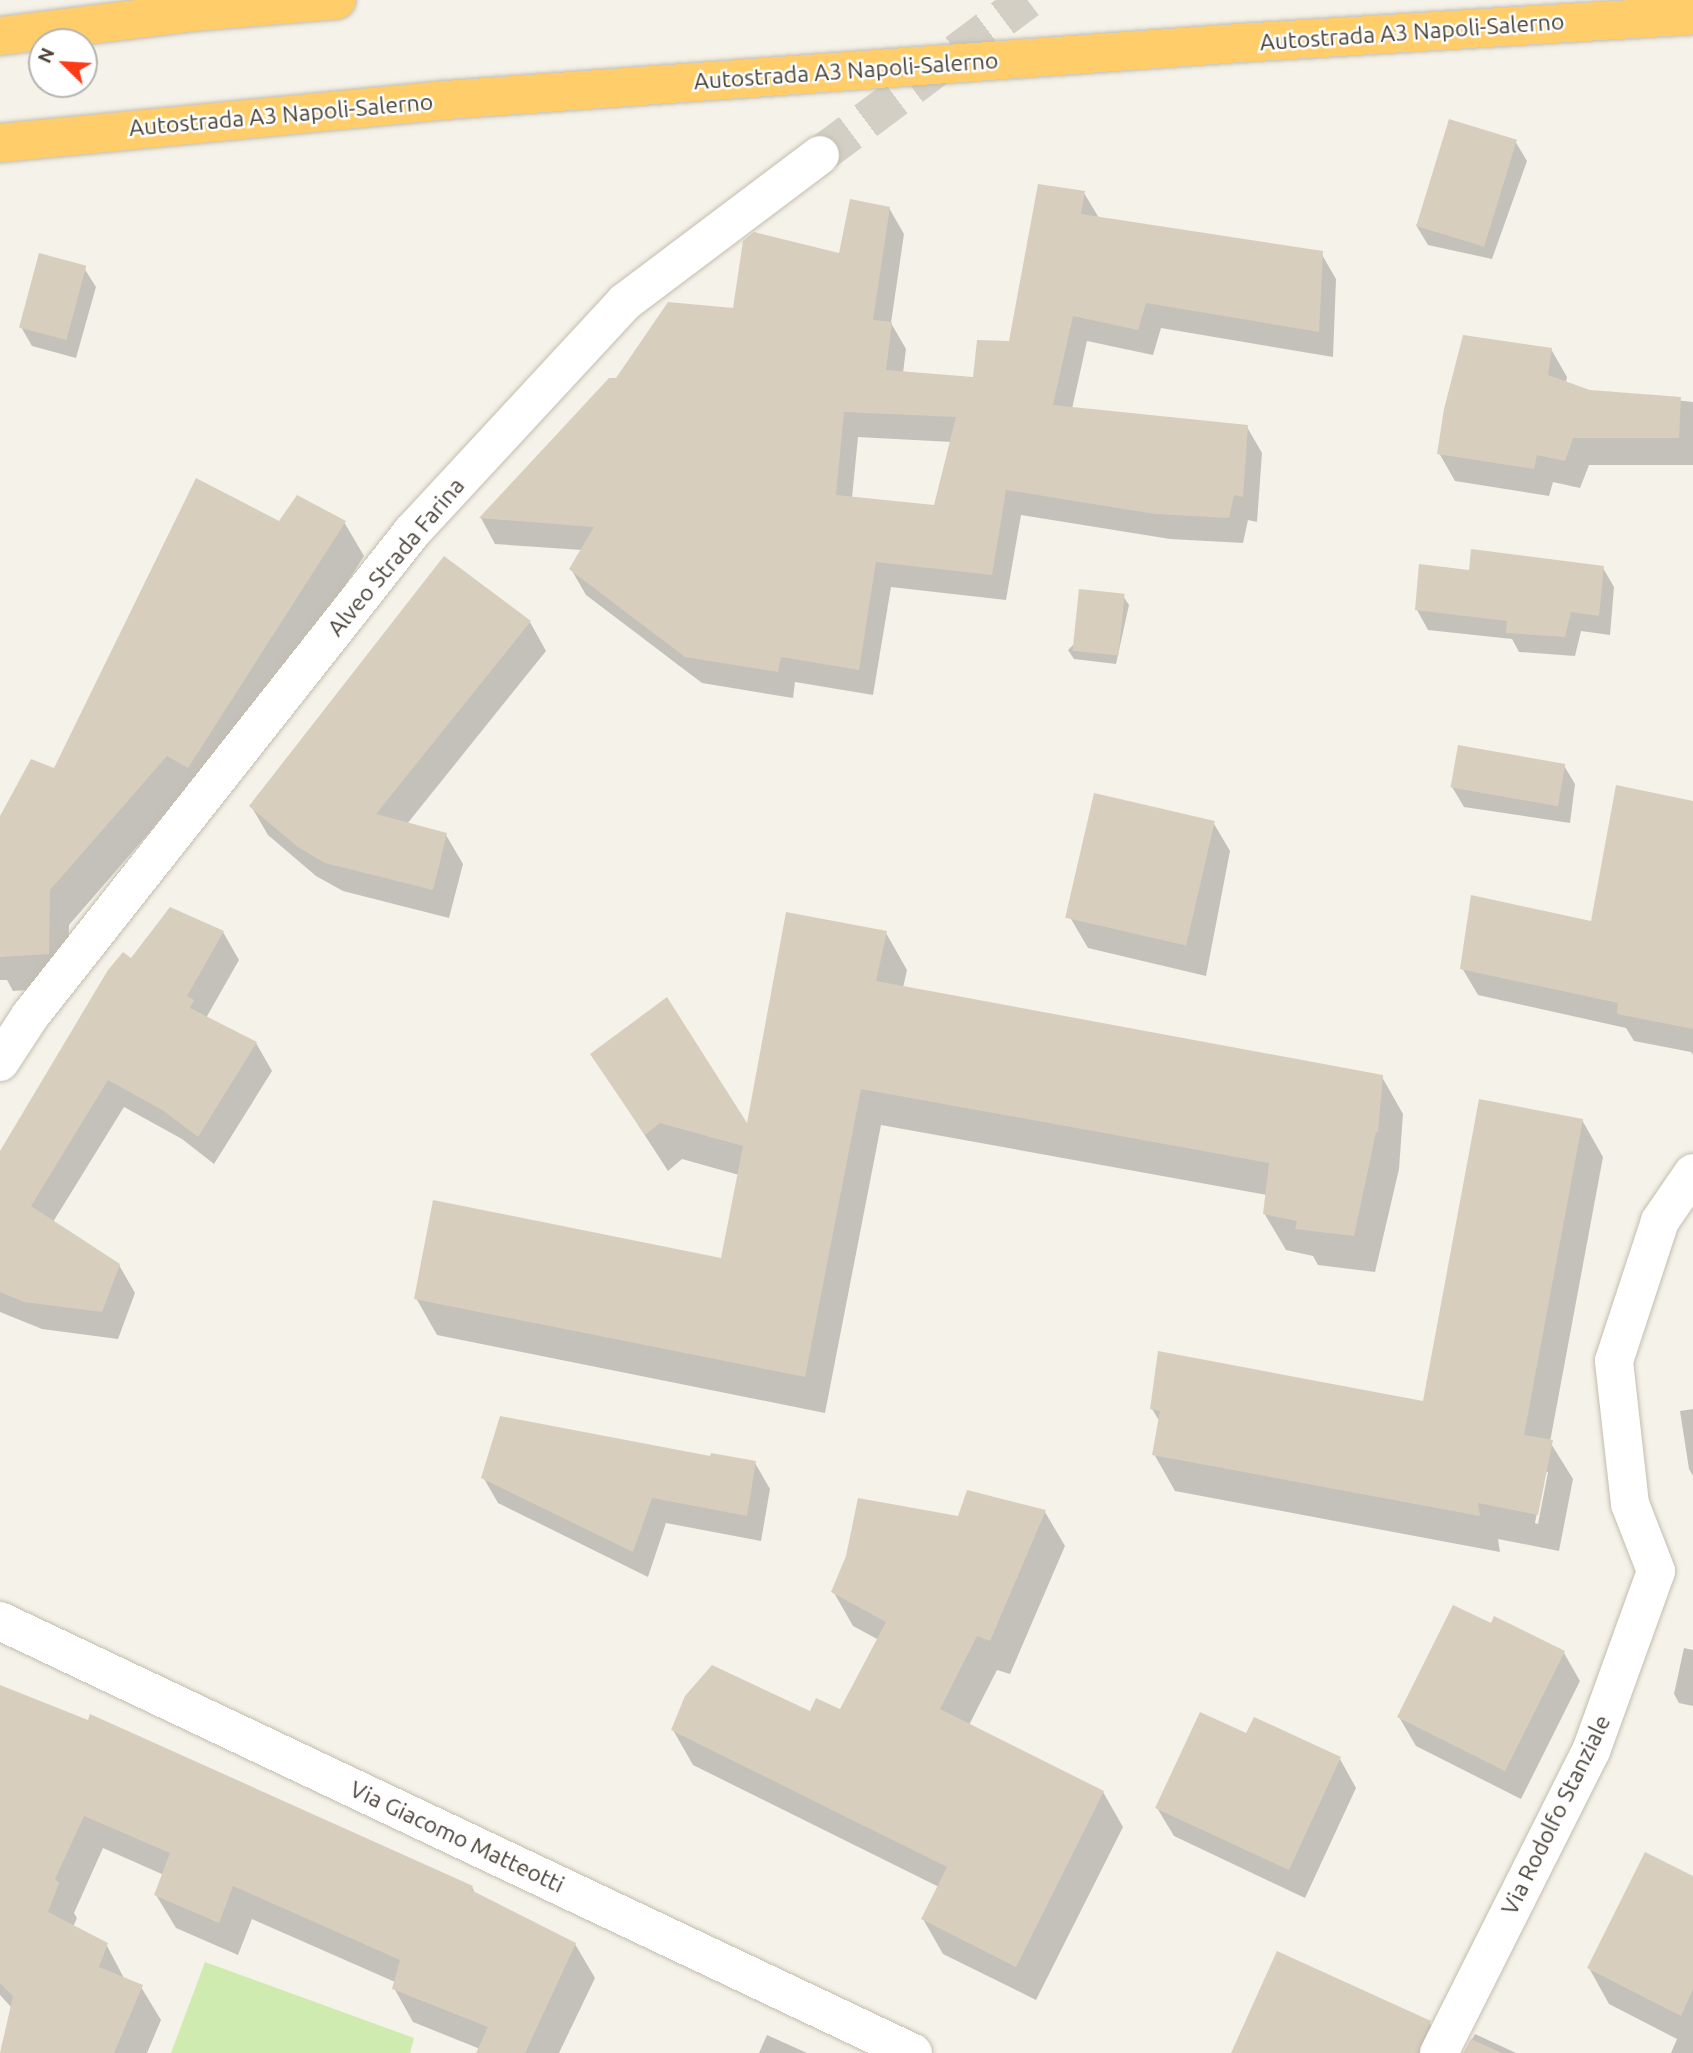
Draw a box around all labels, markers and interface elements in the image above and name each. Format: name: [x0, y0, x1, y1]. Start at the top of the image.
street label: Autostrada A3 Napoli-Salerno: [1259, 8, 1565, 56]
north arrow: [28, 28, 98, 98]
text: N: [33, 44, 59, 66]
street label: Autostrada A3 Napoli-Salerno: [693, 47, 999, 95]
street label: Autostrada A3 Napoli-Salerno: [128, 88, 434, 142]
street label: Alveo Strada Farina: [322, 472, 470, 642]
street label: Via Rodolfo Stanziale: [1496, 1711, 1616, 1919]
street label: Via Giacomo Matteotti: [346, 1775, 568, 1899]

